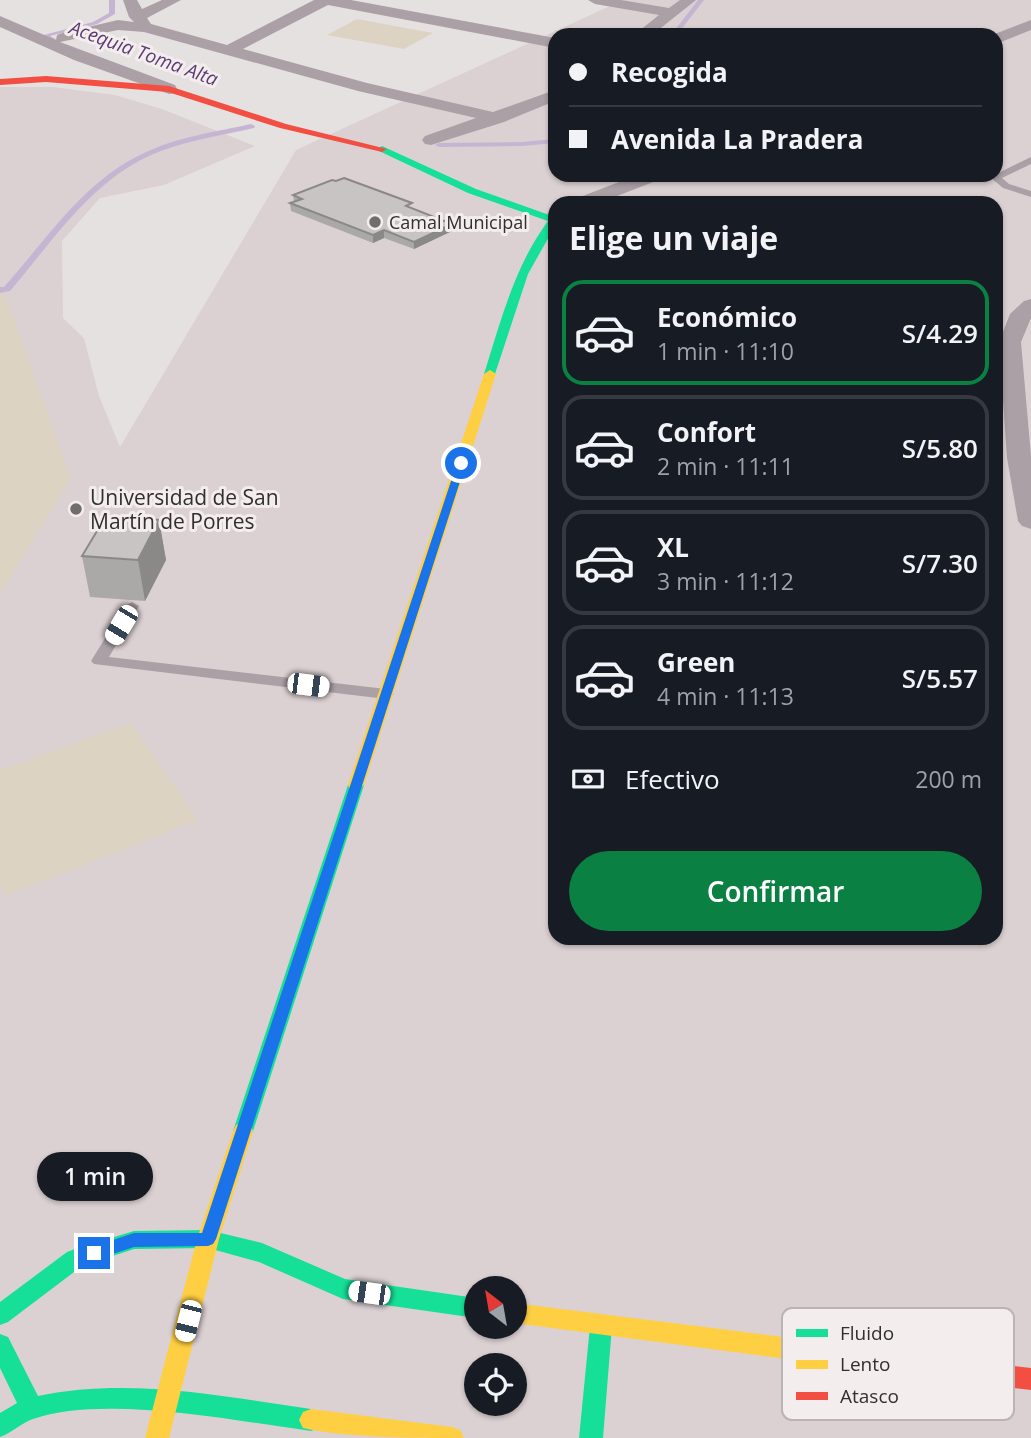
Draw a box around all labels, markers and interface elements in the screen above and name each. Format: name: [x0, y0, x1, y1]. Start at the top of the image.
water label: Acequia Toma Alta: [64, 13, 222, 92]
text: Recogida: [611, 54, 728, 90]
text: Avenida La Pradera: [611, 121, 863, 157]
place label: Camal Municipal: [389, 210, 528, 234]
marker: Camal Municipal: [367, 214, 383, 230]
text: Elige un viaje: [569, 216, 778, 259]
text: Económico: [657, 299, 797, 335]
icon: car: [573, 301, 636, 364]
text: S/4.29: [902, 315, 978, 351]
text: 1 min · 11:10: [657, 335, 794, 367]
text: Confort: [657, 414, 756, 450]
icon: car: [573, 416, 636, 479]
text: S/5.80: [902, 430, 978, 466]
route start: [445, 447, 477, 479]
text: 2 min · 11:11: [657, 450, 794, 482]
place label: Universidad de San Martín de Porres: [90, 483, 279, 535]
marker: Universidad de San Martín de Porres: [68, 501, 84, 517]
text: XL: [657, 529, 689, 565]
icon: car: [573, 531, 636, 594]
text: S/7.30: [902, 545, 978, 581]
text: 3 min · 11:12: [657, 565, 794, 597]
car: [102, 602, 141, 648]
text: Green: [657, 644, 735, 680]
icon: car: [573, 646, 636, 709]
text: S/5.57: [902, 660, 978, 696]
car: [286, 672, 331, 698]
text: 4 min · 11:13: [657, 680, 794, 712]
icon: cash: [569, 760, 607, 798]
text: Efectivo: [625, 761, 720, 797]
text: 200 m: [915, 763, 982, 795]
button: Confirmar: [569, 851, 982, 931]
callout: 1 min: [36, 1152, 152, 1200]
text: 1 min: [64, 1160, 126, 1192]
route end: [78, 1237, 110, 1269]
north arrow: [464, 1276, 527, 1339]
map controls: [464, 1276, 527, 1416]
car: [347, 1280, 392, 1306]
car: [173, 1298, 204, 1344]
legend: [782, 1308, 1014, 1420]
text: Fluido: [840, 1320, 894, 1346]
text: Lento: [840, 1351, 890, 1377]
button: locate: [464, 1353, 527, 1416]
text: Atasco: [840, 1383, 899, 1409]

